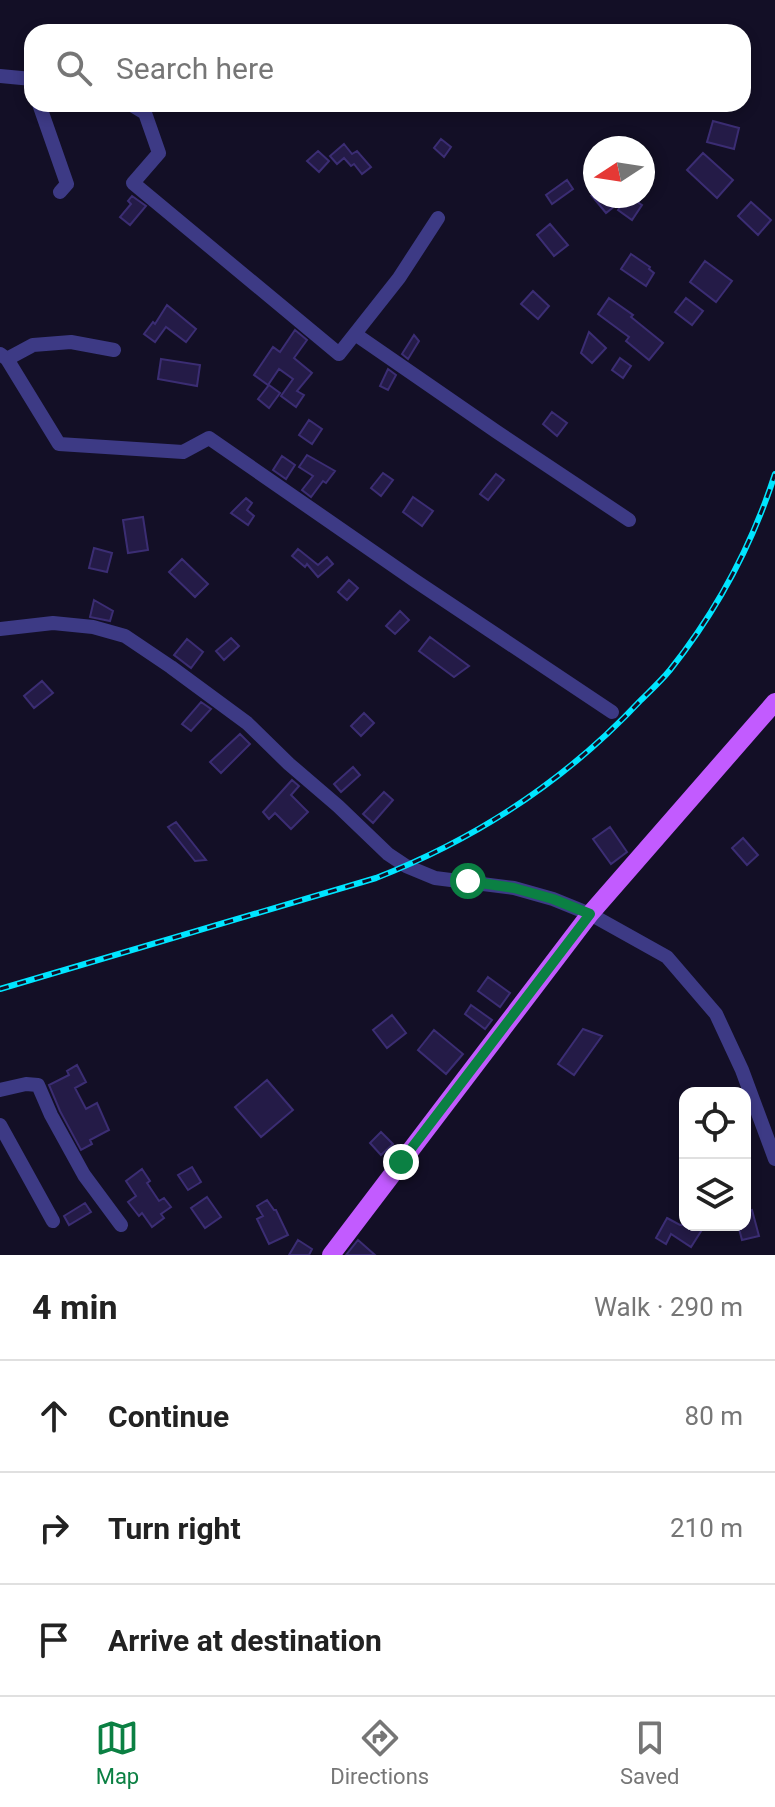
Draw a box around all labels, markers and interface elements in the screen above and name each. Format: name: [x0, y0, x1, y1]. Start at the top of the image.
search box: [24, 24, 751, 112]
icon: search: [52, 46, 96, 90]
text: Search here: [116, 51, 274, 86]
north arrow: [583, 136, 655, 208]
route start: [450, 863, 486, 899]
map controls: [679, 1087, 751, 1231]
button: locate: [679, 1087, 751, 1159]
route end: [383, 1144, 419, 1180]
button: layers: [679, 1159, 751, 1231]
text: 4 min: [32, 1287, 117, 1327]
text: Walk · 290 m: [594, 1292, 743, 1322]
icon: ahead: [32, 1394, 76, 1438]
text: Continue: [108, 1399, 229, 1434]
text: 80 m: [685, 1401, 743, 1431]
icon: right: [32, 1506, 76, 1550]
text: Turn right: [108, 1511, 241, 1546]
text: 210 m: [670, 1513, 743, 1543]
icon: arrive: [32, 1618, 76, 1662]
text: Arrive at destination: [108, 1623, 382, 1658]
tab: Map: [95, 1716, 139, 1789]
tab: Directions: [330, 1716, 429, 1789]
tab: Saved: [620, 1716, 680, 1789]

